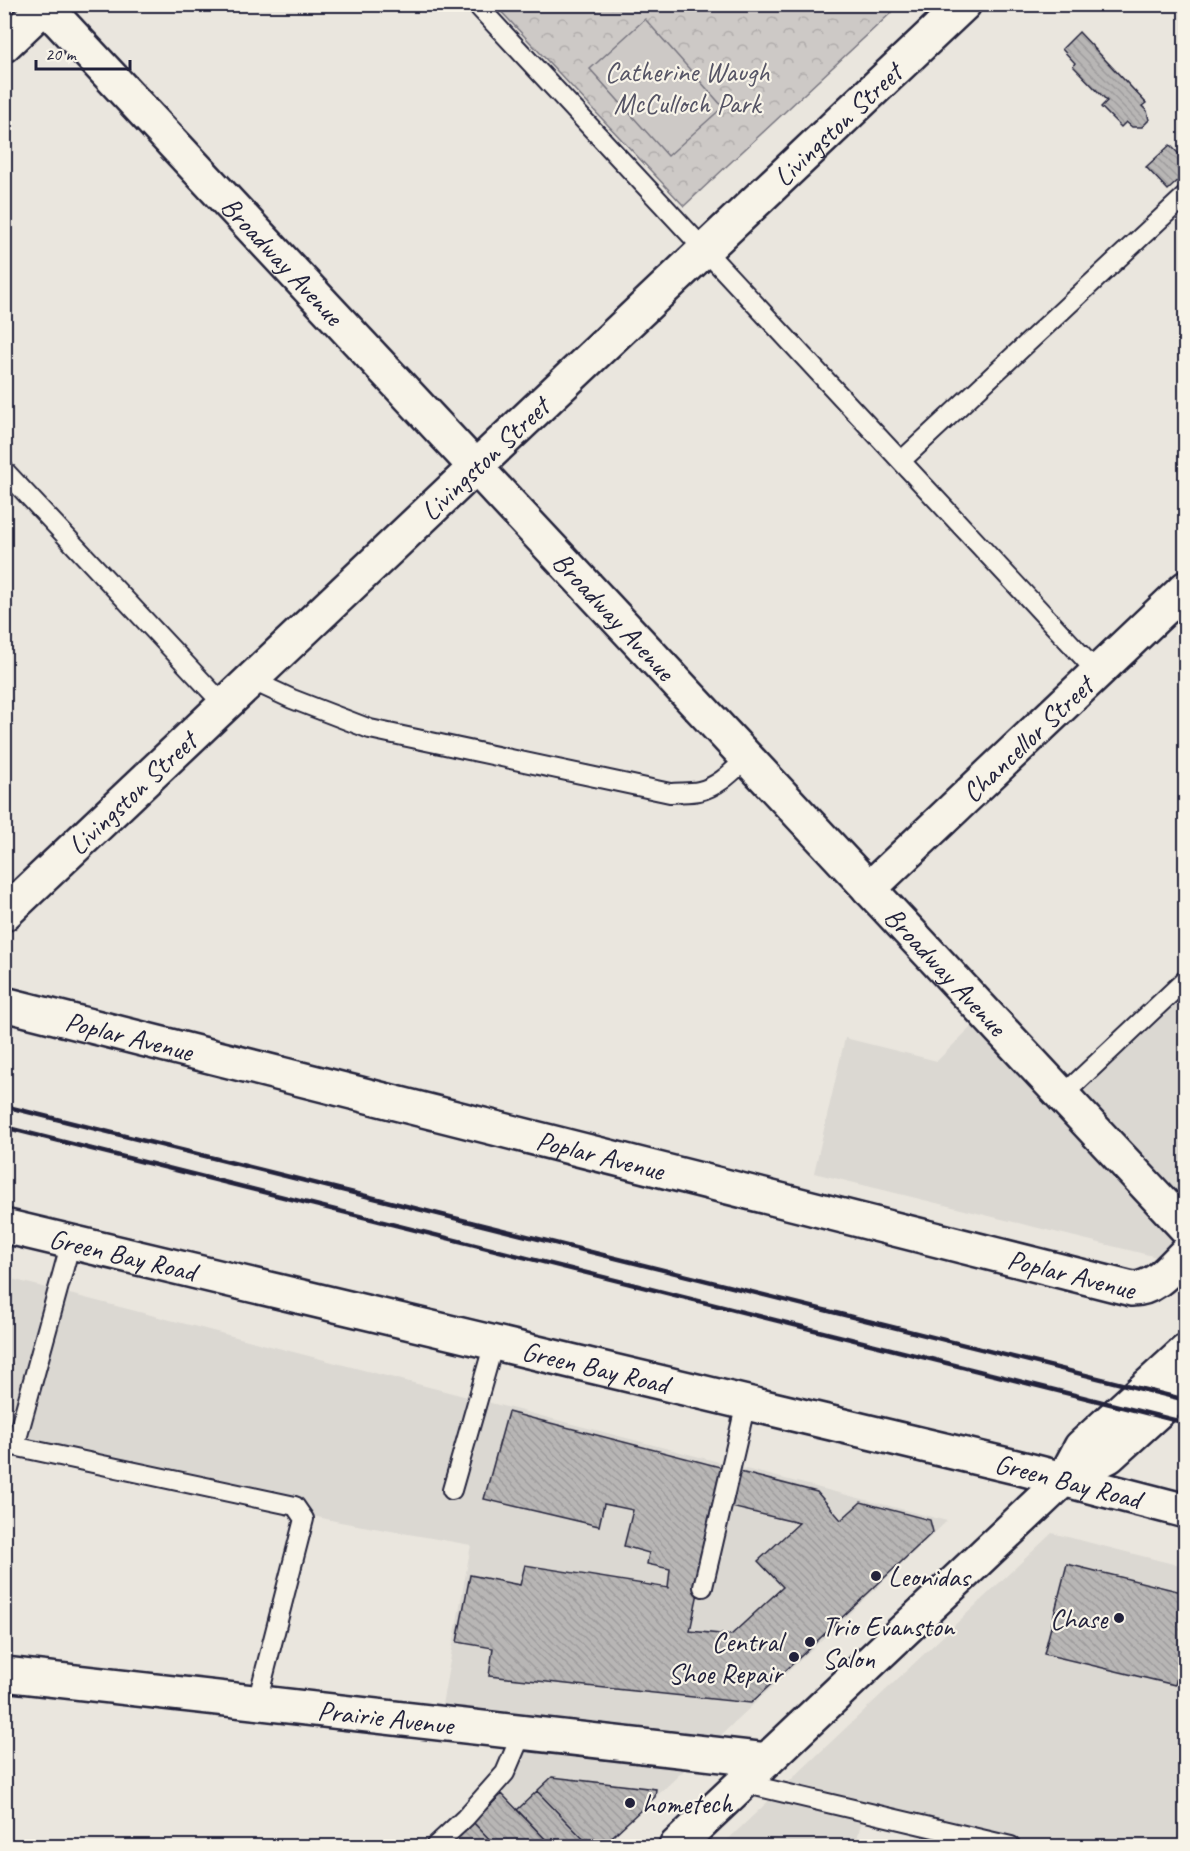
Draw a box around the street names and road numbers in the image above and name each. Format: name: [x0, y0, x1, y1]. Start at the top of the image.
street label: Livingston Street: [766, 53, 911, 193]
street label: Broadway Avenue: [214, 189, 352, 334]
street label: Livingston Street: [413, 387, 559, 528]
street label: Broadway Avenue: [546, 544, 684, 689]
street label: Chancellor Street: [954, 666, 1103, 809]
street label: Livingston Street: [60, 721, 206, 862]
street label: Broadway Avenue: [877, 899, 1016, 1044]
street label: Poplar Avenue: [62, 1003, 198, 1069]
street label: Poplar Avenue: [533, 1122, 669, 1188]
street label: Green Bay Road: [46, 1220, 203, 1290]
street label: Poplar Avenue: [1004, 1241, 1141, 1307]
street label: Green Bay Road: [519, 1333, 676, 1402]
street label: Green Bay Road: [992, 1445, 1149, 1517]
street label: Prairie Avenue: [316, 1692, 457, 1742]

